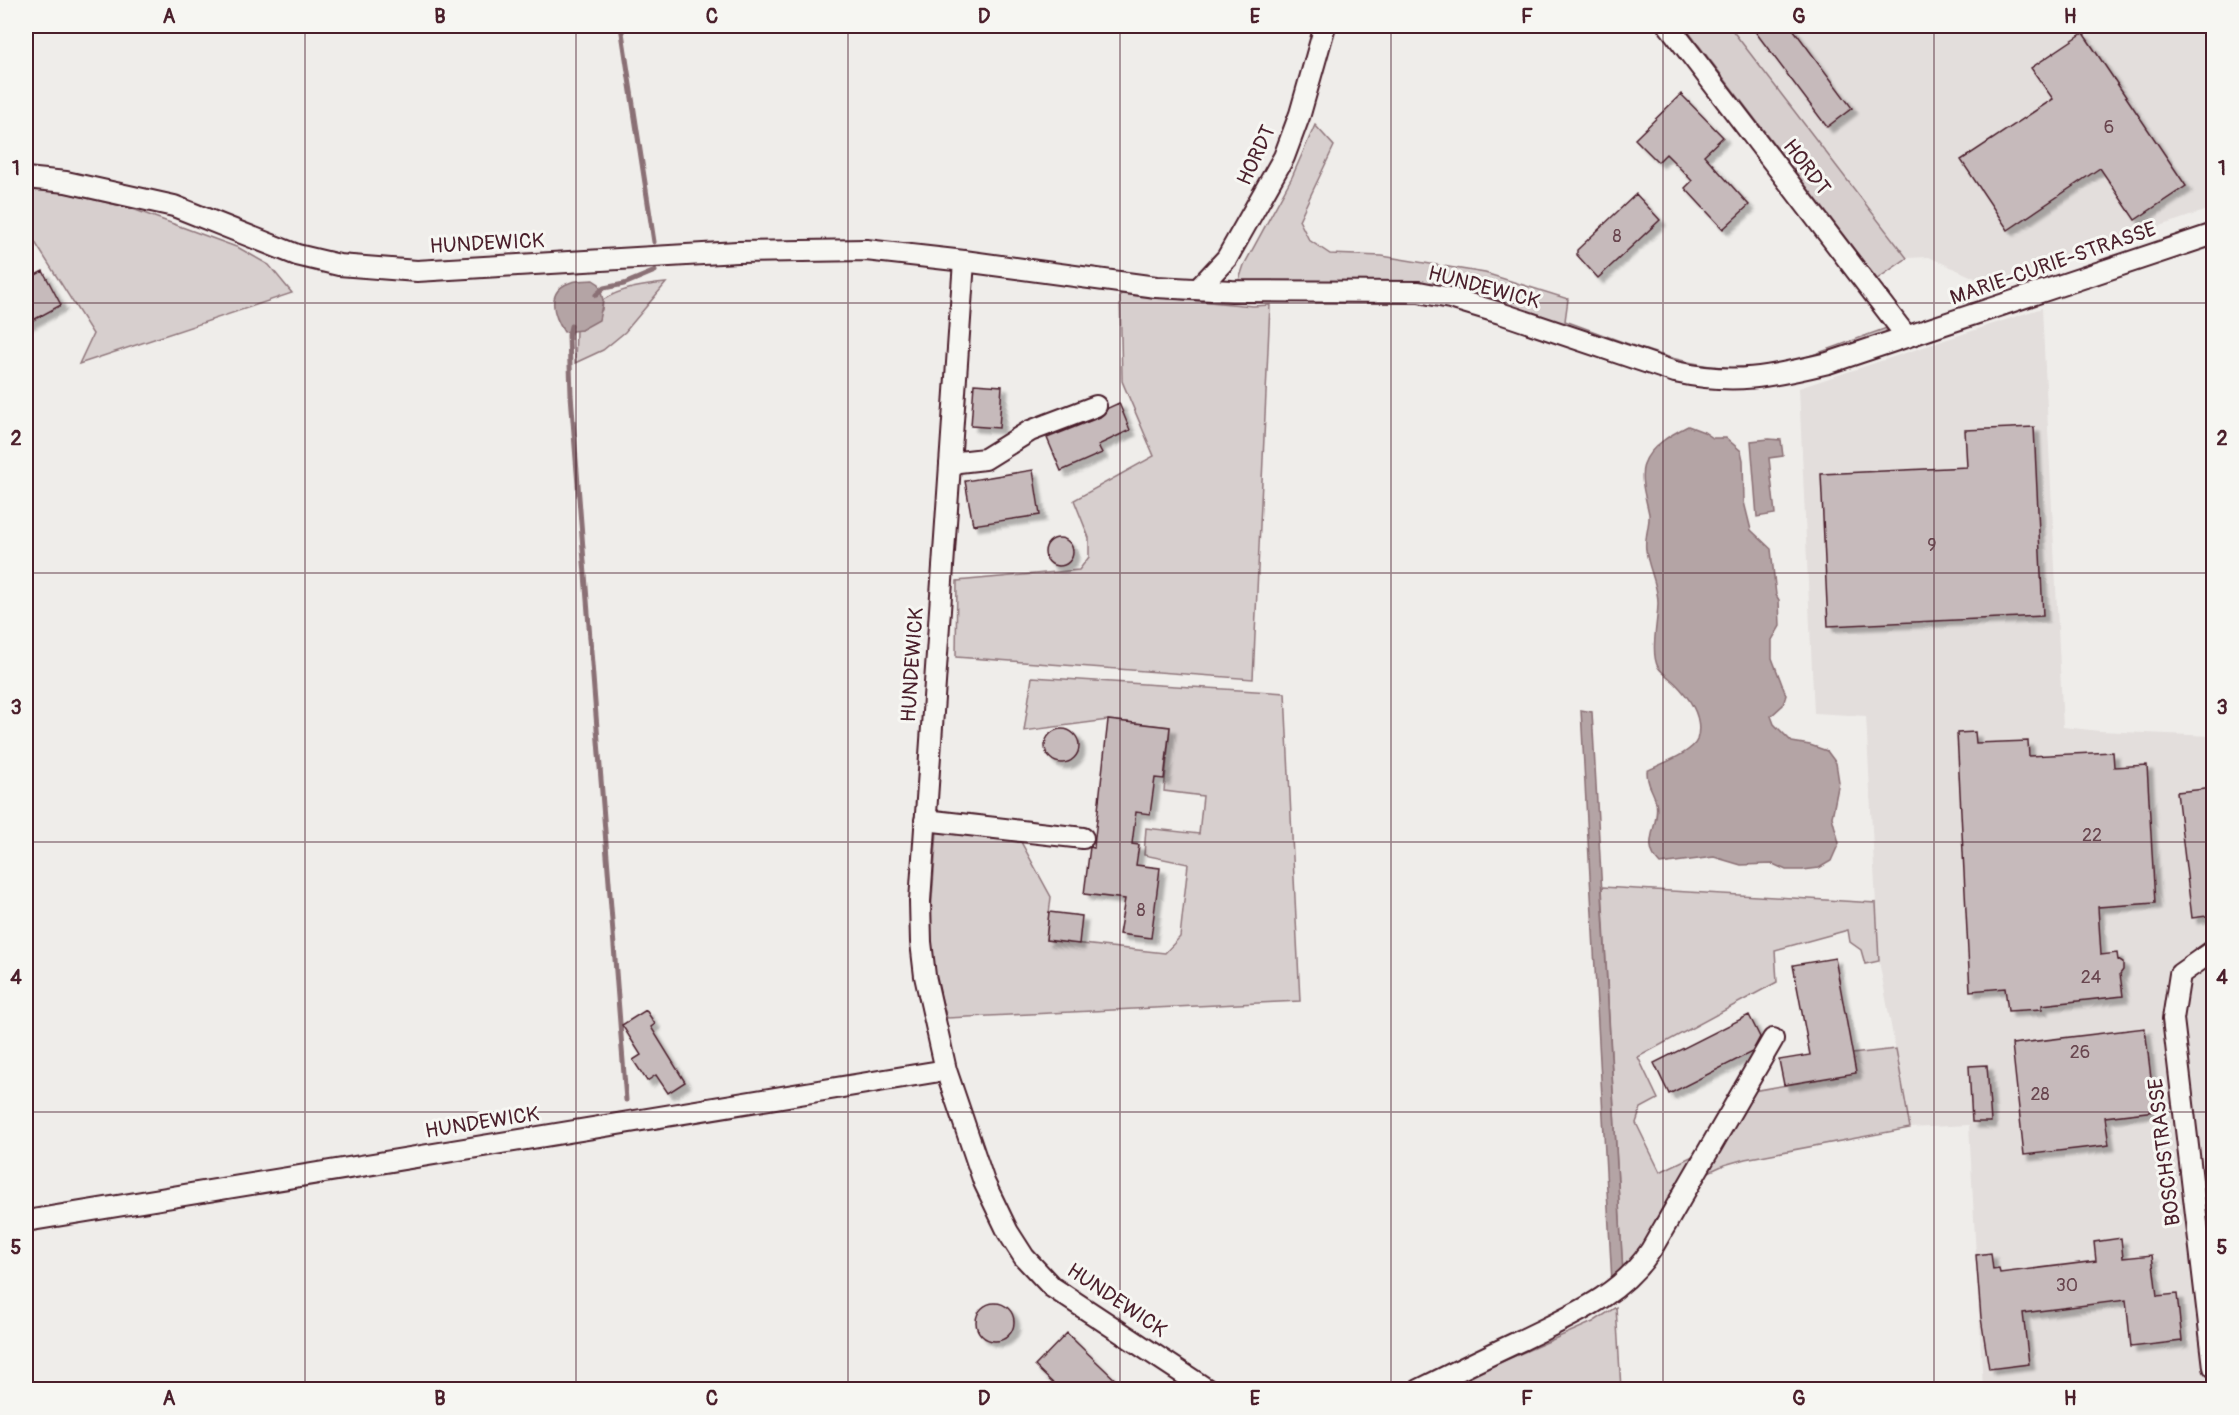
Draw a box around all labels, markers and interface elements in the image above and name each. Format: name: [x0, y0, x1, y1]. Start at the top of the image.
text: A: [163, 4, 176, 29]
text: B: [434, 4, 446, 29]
text: C: [706, 4, 718, 29]
text: D: [978, 4, 991, 29]
text: E: [1250, 4, 1261, 29]
text: F: [1521, 4, 1533, 29]
text: G: [1792, 4, 1806, 29]
text: H: [2064, 4, 2077, 29]
house number: 6: [2104, 116, 2114, 139]
street label: HORDT: [1231, 120, 1282, 190]
street label: HORDT: [1777, 134, 1837, 201]
text: 1: [12, 156, 20, 181]
text: 1: [2218, 156, 2226, 181]
street label: MARIE-CURIE-STRASSE: [1946, 215, 2160, 311]
house number: 8: [1612, 225, 1622, 248]
street label: HUNDEWICK: [429, 227, 545, 260]
street label: HUNDEWICK: [1425, 260, 1543, 315]
text: 2: [10, 426, 22, 451]
text: 2: [2216, 426, 2228, 451]
house number: 9: [1927, 534, 1937, 557]
street label: HUNDEWICK: [895, 606, 930, 723]
text: 3: [10, 695, 22, 720]
text: 3: [2216, 695, 2228, 720]
house number: 22: [2082, 824, 2102, 847]
house number: 8: [1136, 899, 1146, 922]
text: 4: [10, 965, 22, 990]
text: 4: [2216, 965, 2228, 990]
house number: 24: [2081, 966, 2102, 989]
house number: 26: [2070, 1041, 2090, 1064]
street label: BOSCHSTRASSE: [2142, 1076, 2187, 1227]
house number: 28: [2030, 1083, 2050, 1106]
street label: HUNDEWICK: [423, 1100, 541, 1145]
text: 5: [11, 1235, 22, 1260]
text: 5: [2217, 1235, 2228, 1260]
street label: HUNDEWICK: [1062, 1257, 1172, 1344]
house number: 30: [2056, 1274, 2078, 1297]
text: A: [163, 1386, 176, 1411]
text: B: [434, 1386, 446, 1411]
text: C: [706, 1386, 718, 1411]
text: D: [978, 1386, 991, 1411]
text: E: [1250, 1386, 1261, 1411]
text: F: [1521, 1386, 1533, 1411]
text: G: [1792, 1386, 1806, 1411]
text: H: [2064, 1386, 2077, 1411]

